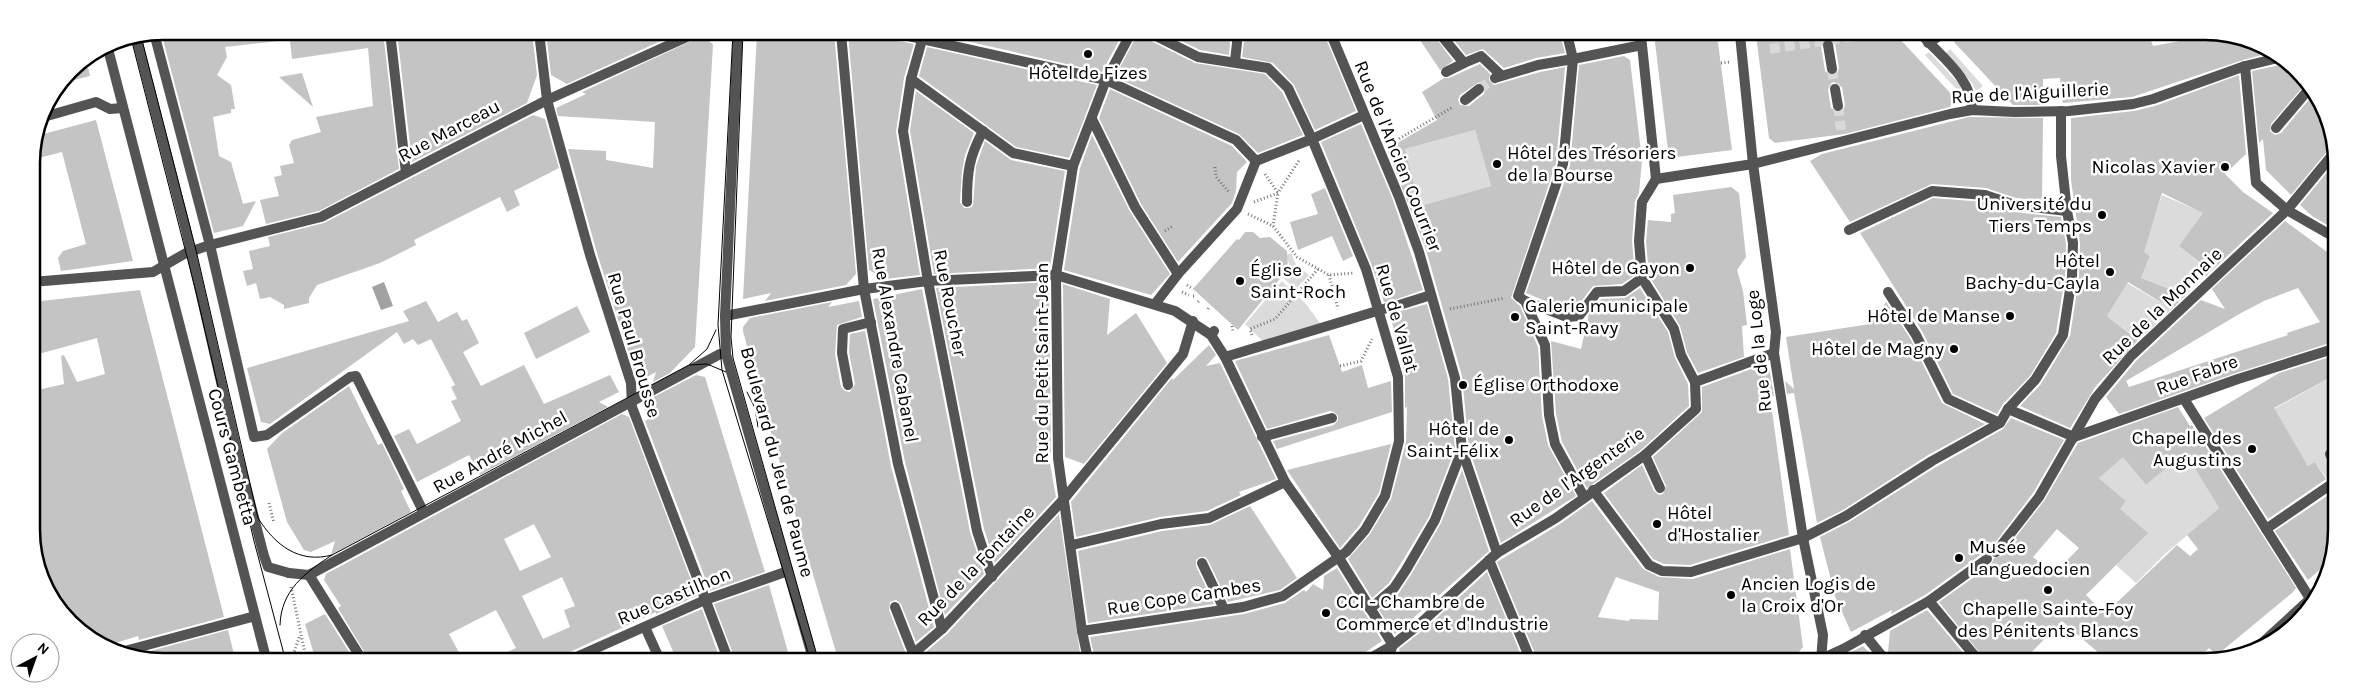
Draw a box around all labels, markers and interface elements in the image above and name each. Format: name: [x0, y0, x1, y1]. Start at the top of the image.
marker: Hôtel de Fizes: [1082, 48, 1094, 60]
street label: Rue de l'Ancien Courrier: [1350, 57, 1446, 255]
place label: Hôtel de Fizes: [1028, 62, 1148, 84]
street label: Rue de l'Aiguillerie: [1951, 78, 2109, 108]
street label: Rue Marceau: [394, 95, 504, 167]
place label: Hôtel des Trésoriers de la Bourse: [1507, 142, 1677, 186]
place label: Nicolas Xavier: [2091, 156, 2215, 178]
marker: Hôtel des Trésoriers de la Bourse: [1491, 158, 1503, 170]
marker: Nicolas Xavier: [2219, 161, 2231, 173]
place label: Université du Tiers Temps: [1976, 193, 2092, 237]
marker: Université du Tiers Temps: [2096, 209, 2108, 221]
street label: Rue de la Monnaie: [2097, 243, 2227, 369]
street label: Rue Alexandre Cabanel: [867, 246, 923, 444]
street label: Rue Roucher: [929, 247, 971, 359]
place label: Hôtel Bachy-du-Cayla: [1965, 250, 2100, 294]
place label: Hôtel de Gayon: [1551, 257, 1680, 279]
place label: Église Saint-Roch: [1250, 258, 1346, 303]
street label: Rue de Vallat: [1371, 261, 1423, 375]
street label: Rue du Petit Saint-Jean: [1031, 262, 1053, 464]
marker: Hôtel de Gayon: [1684, 262, 1696, 274]
marker: Hôtel Bachy-du-Cayla: [2104, 266, 2116, 278]
street label: Rue Paul Brousse: [603, 270, 665, 420]
marker: Église Saint-Roch: [1234, 275, 1246, 287]
street label: Rue de la Loge: [1742, 289, 1776, 413]
place label: Galerie municipale Saint-Ravy: [1525, 295, 1688, 339]
place label: Hôtel de Manse: [1867, 305, 2000, 327]
marker: Hôtel de Manse: [2004, 310, 2016, 322]
marker: Galerie municipale Saint-Ravy: [1509, 311, 1521, 323]
place label: Hôtel de Magny: [1811, 338, 1944, 360]
marker: Hôtel de Magny: [1948, 343, 1960, 355]
street label: Boulevard du Jeu de Paume: [736, 344, 818, 580]
street label: Rue Fabre: [2153, 350, 2241, 400]
place label: Église Orthodoxe: [1473, 373, 1619, 396]
marker: Église Orthodoxe: [1457, 379, 1469, 391]
street label: Cours Gambetta: [203, 386, 261, 528]
street label: Rue André Michel: [429, 406, 571, 498]
place label: Hôtel de Saint-Félix: [1406, 418, 1499, 462]
street label: Rue de l'Argenterie: [1505, 422, 1649, 532]
place label: Chapelle des Augustins: [2132, 427, 2242, 471]
marker: Hôtel de Saint-Félix: [1503, 434, 1515, 446]
marker: Chapelle des Augustins: [2246, 443, 2258, 455]
street label: Rue de la Fontaine: [913, 501, 1039, 631]
place label: Hôtel d'Hostalier: [1667, 502, 1759, 546]
marker: Hôtel d'Hostalier: [1651, 518, 1663, 530]
place label: Musée Languedocien: [1969, 536, 2090, 580]
marker: Musée Languedocien: [1953, 552, 1965, 564]
street label: Rue Castilhon: [614, 562, 734, 630]
place label: Ancien Logis de la Croix d'Or: [1741, 573, 1876, 617]
street label: Rue Cope Cambes: [1105, 574, 1263, 620]
marker: Chapelle Sainte-Foy des Pénitents Blancs: [2042, 584, 2054, 596]
marker: Ancien Logis de la Croix d'Or: [1725, 589, 1737, 601]
place label: CCI - Chambre de Commerce et d'Industrie: [1336, 591, 1549, 635]
place label: Chapelle Sainte-Foy des Pénitents Blancs: [1957, 598, 2139, 642]
marker: CCI - Chambre de Commerce et d'Industrie: [1320, 607, 1332, 619]
north arrow: [10, 633, 60, 683]
text: N: [34, 639, 53, 658]

